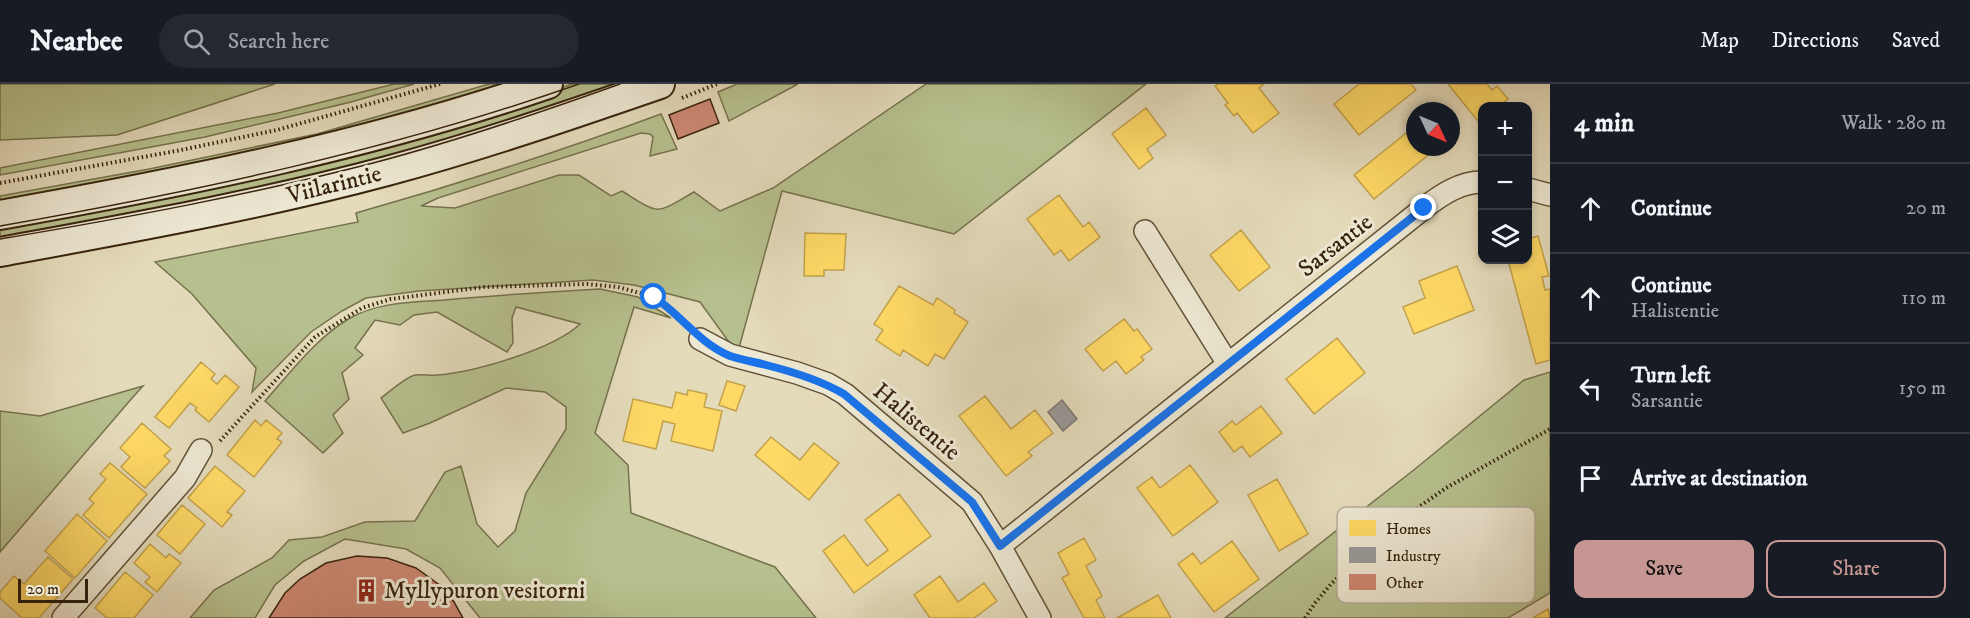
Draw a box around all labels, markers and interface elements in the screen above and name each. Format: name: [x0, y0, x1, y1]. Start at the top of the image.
search box: [159, 14, 579, 68]
text: Nearbee: [30, 24, 123, 59]
icon: search: [180, 25, 213, 58]
text: Search here: [228, 28, 329, 55]
text: Map: [1700, 28, 1739, 54]
text: Directions: [1772, 28, 1859, 54]
text: Saved: [1892, 28, 1940, 54]
north arrow: [1406, 102, 1460, 156]
map controls: [1478, 102, 1532, 264]
button: +: [1478, 102, 1532, 156]
text: 4 min: [1574, 107, 1634, 140]
text: Walk · 280 m: [1841, 111, 1946, 136]
button: −: [1478, 156, 1532, 210]
street label: Viilarintie: [283, 159, 385, 211]
icon: ahead: [1574, 192, 1607, 225]
route end: [1410, 194, 1436, 220]
text: Continue: [1631, 195, 1712, 222]
text: 20 m: [1906, 196, 1946, 221]
street label: Sarsantie: [1292, 207, 1379, 284]
button: layers: [1478, 210, 1532, 264]
text: Continue: [1631, 272, 1712, 299]
icon: ahead: [1574, 282, 1607, 315]
route start: [640, 283, 666, 309]
text: 110 m: [1901, 286, 1946, 311]
text: Halistentie: [1631, 299, 1719, 324]
text: Turn left: [1631, 362, 1711, 389]
icon: left: [1574, 372, 1607, 405]
street label: Halistentie: [866, 376, 966, 467]
text: 150 m: [1899, 376, 1946, 401]
text: Sarsantie: [1631, 389, 1703, 414]
icon: arrive: [1574, 462, 1607, 495]
text: Arrive at destination: [1631, 465, 1808, 492]
legend: [1337, 507, 1535, 603]
text: Homes: [1386, 519, 1431, 539]
button: Save: [1574, 540, 1754, 598]
button: Share: [1766, 540, 1946, 598]
text: Industry: [1386, 546, 1441, 566]
text: Other: [1386, 573, 1423, 593]
scale bar: [18, 576, 88, 604]
place label: Myllypuron vesitorni: [384, 576, 585, 606]
building icon: Myllypuron vesitorni: [353, 577, 379, 603]
text: 20 m: [27, 579, 59, 599]

